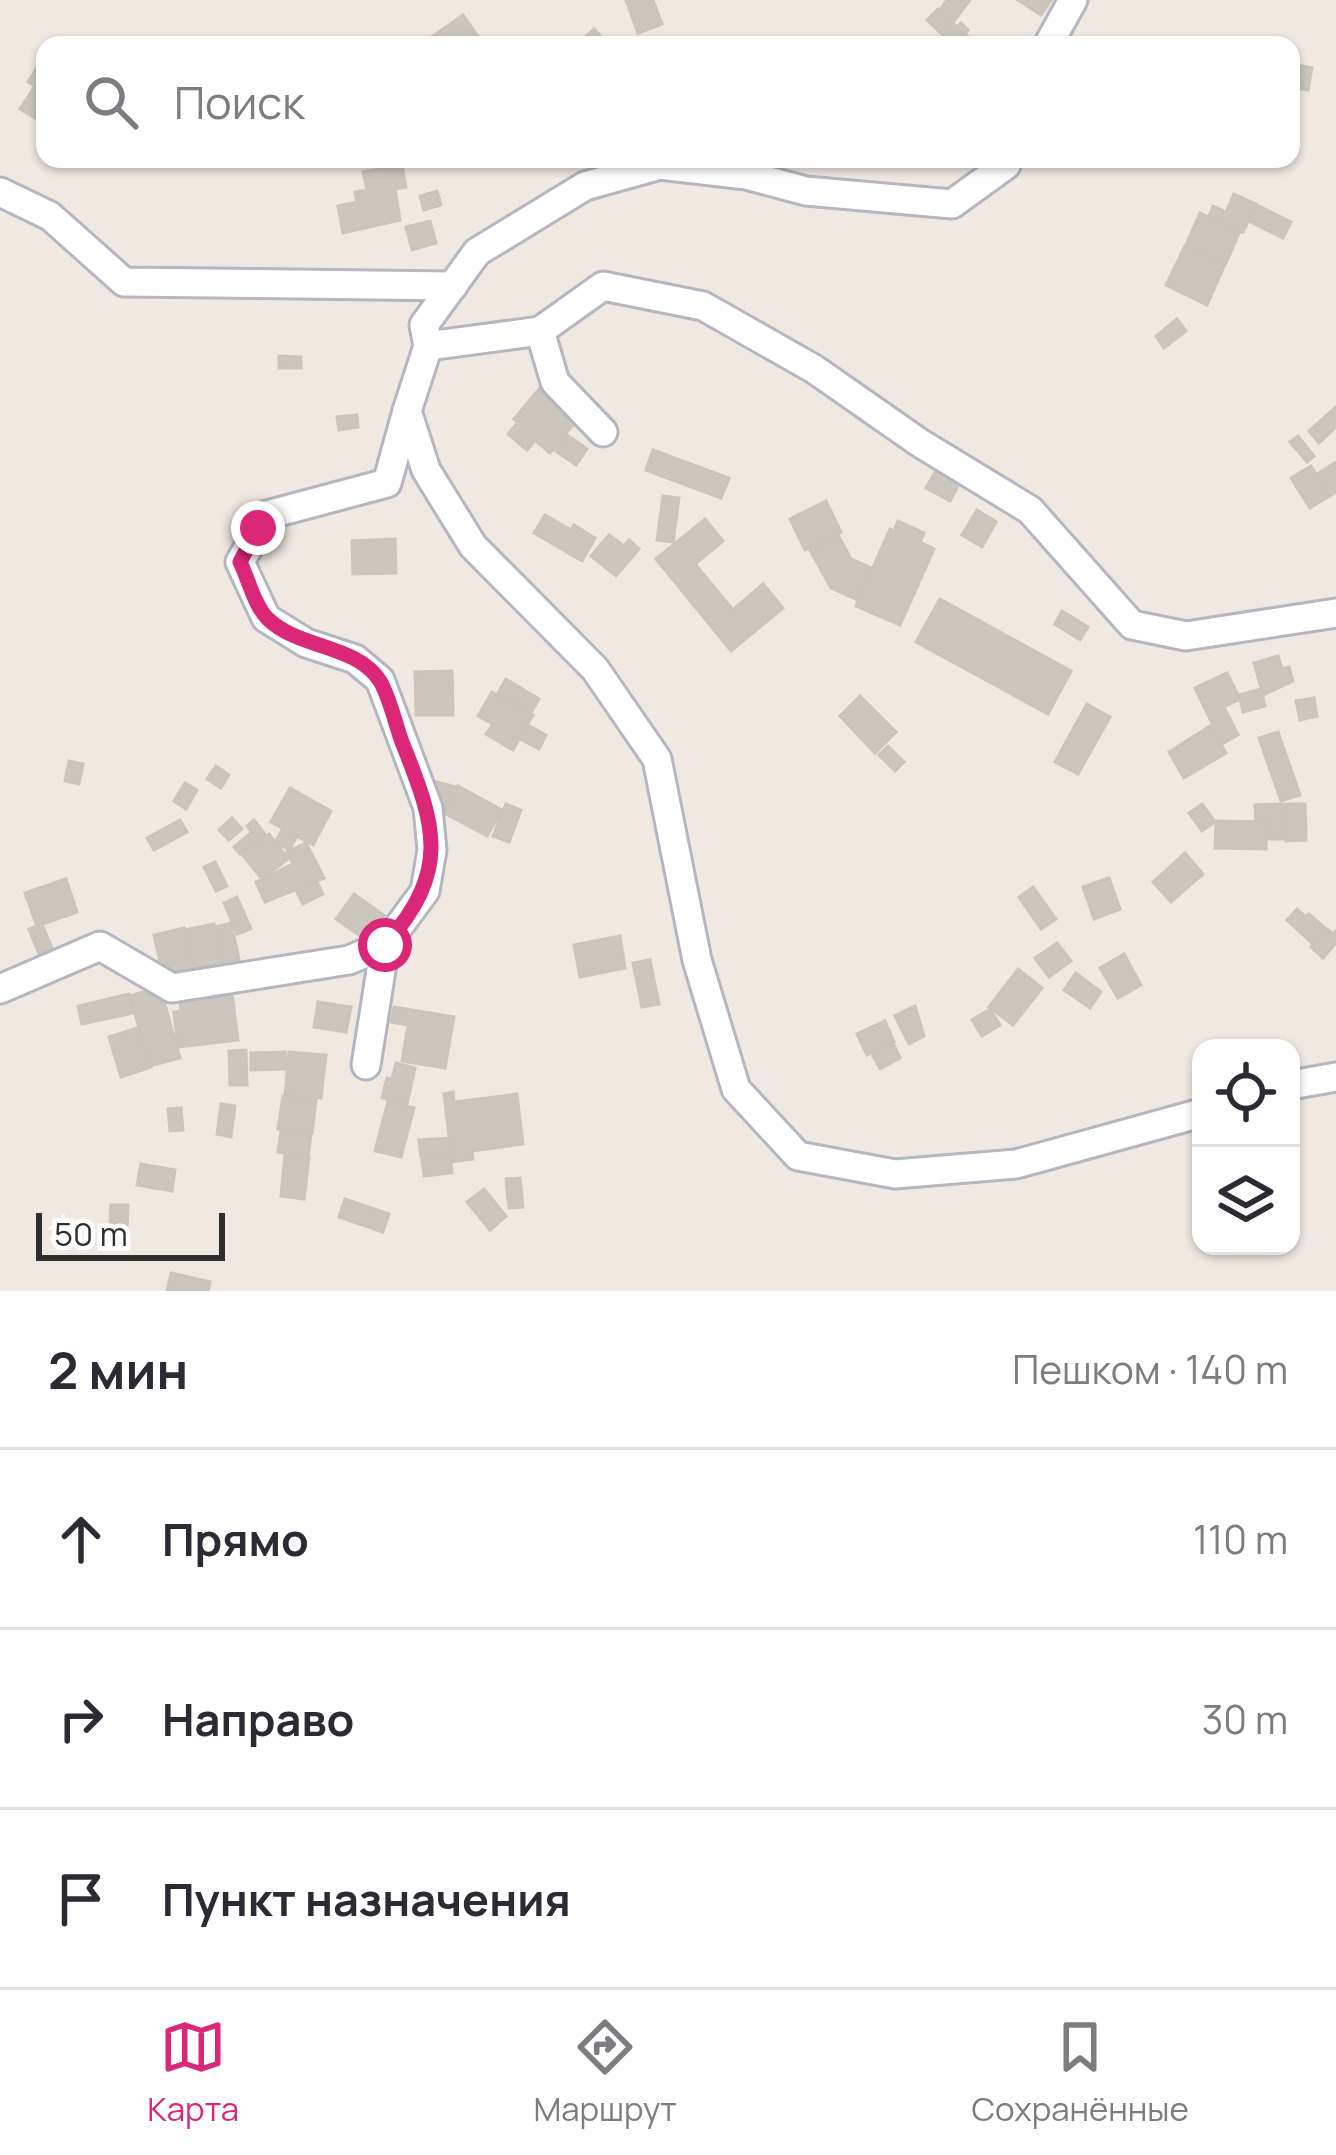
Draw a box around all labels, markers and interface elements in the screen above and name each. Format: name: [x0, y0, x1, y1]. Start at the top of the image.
search box: [36, 36, 1300, 168]
icon: search: [78, 69, 144, 135]
text: Поиск: [174, 71, 305, 133]
route end: [231, 501, 285, 555]
route start: [358, 918, 412, 972]
map controls: [1192, 1039, 1300, 1255]
button: locate: [1192, 1039, 1300, 1147]
button: layers: [1192, 1147, 1300, 1255]
scale bar: [36, 1207, 225, 1260]
text: 50 m: [54, 1211, 128, 1256]
text: 2 мин: [48, 1335, 188, 1404]
text: Пешком · 140 m: [1012, 1342, 1288, 1396]
icon: ahead: [48, 1506, 114, 1572]
text: Прямо: [162, 1508, 309, 1570]
text: 110 m: [1193, 1512, 1288, 1566]
icon: right: [48, 1686, 114, 1752]
text: Направо: [162, 1688, 354, 1750]
text: 30 m: [1202, 1692, 1288, 1746]
icon: arrive: [48, 1866, 114, 1932]
text: Пункт назначения: [162, 1868, 571, 1930]
tab: Карта: [147, 2014, 239, 2131]
tab: Маршрут: [533, 2014, 677, 2131]
tab: Сохранённые: [972, 2014, 1189, 2131]

